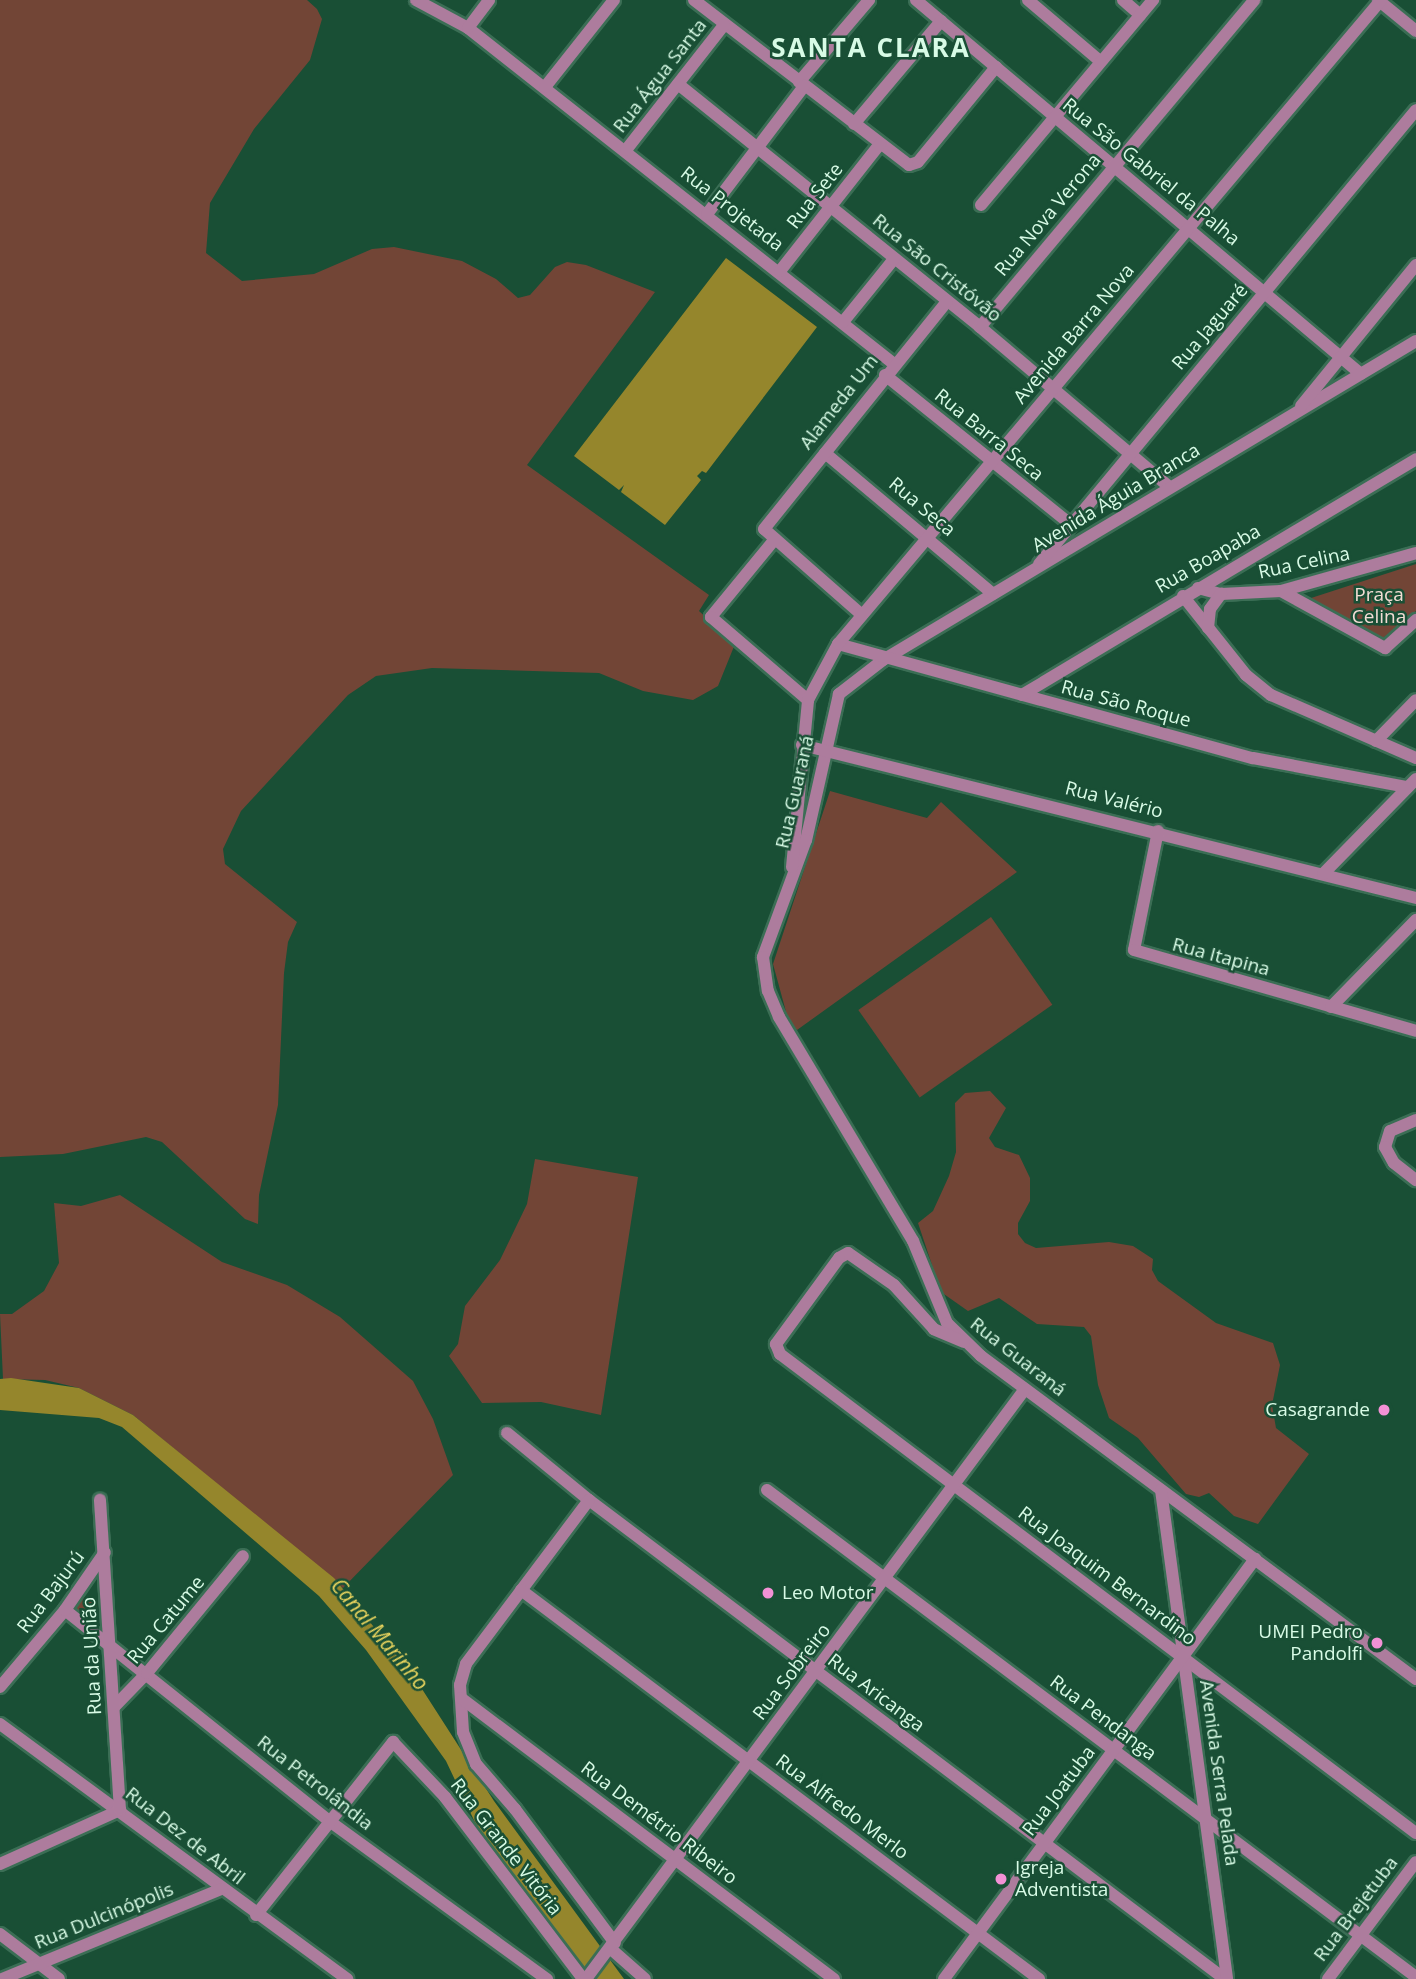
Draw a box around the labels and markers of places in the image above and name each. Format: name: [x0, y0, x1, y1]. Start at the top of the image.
place label: Casagrande: [1265, 1399, 1370, 1421]
marker: Casagrande: [1376, 1402, 1392, 1418]
place label: Leo Motor: [782, 1582, 873, 1604]
marker: Leo Motor: [760, 1585, 776, 1601]
place label: UMEI Pedro Pandolfi: [1258, 1621, 1363, 1665]
marker: UMEI Pedro Pandolfi: [1369, 1635, 1385, 1651]
place label: Igreja Adventista: [1015, 1857, 1108, 1901]
marker: Igreja Adventista: [993, 1871, 1009, 1887]

